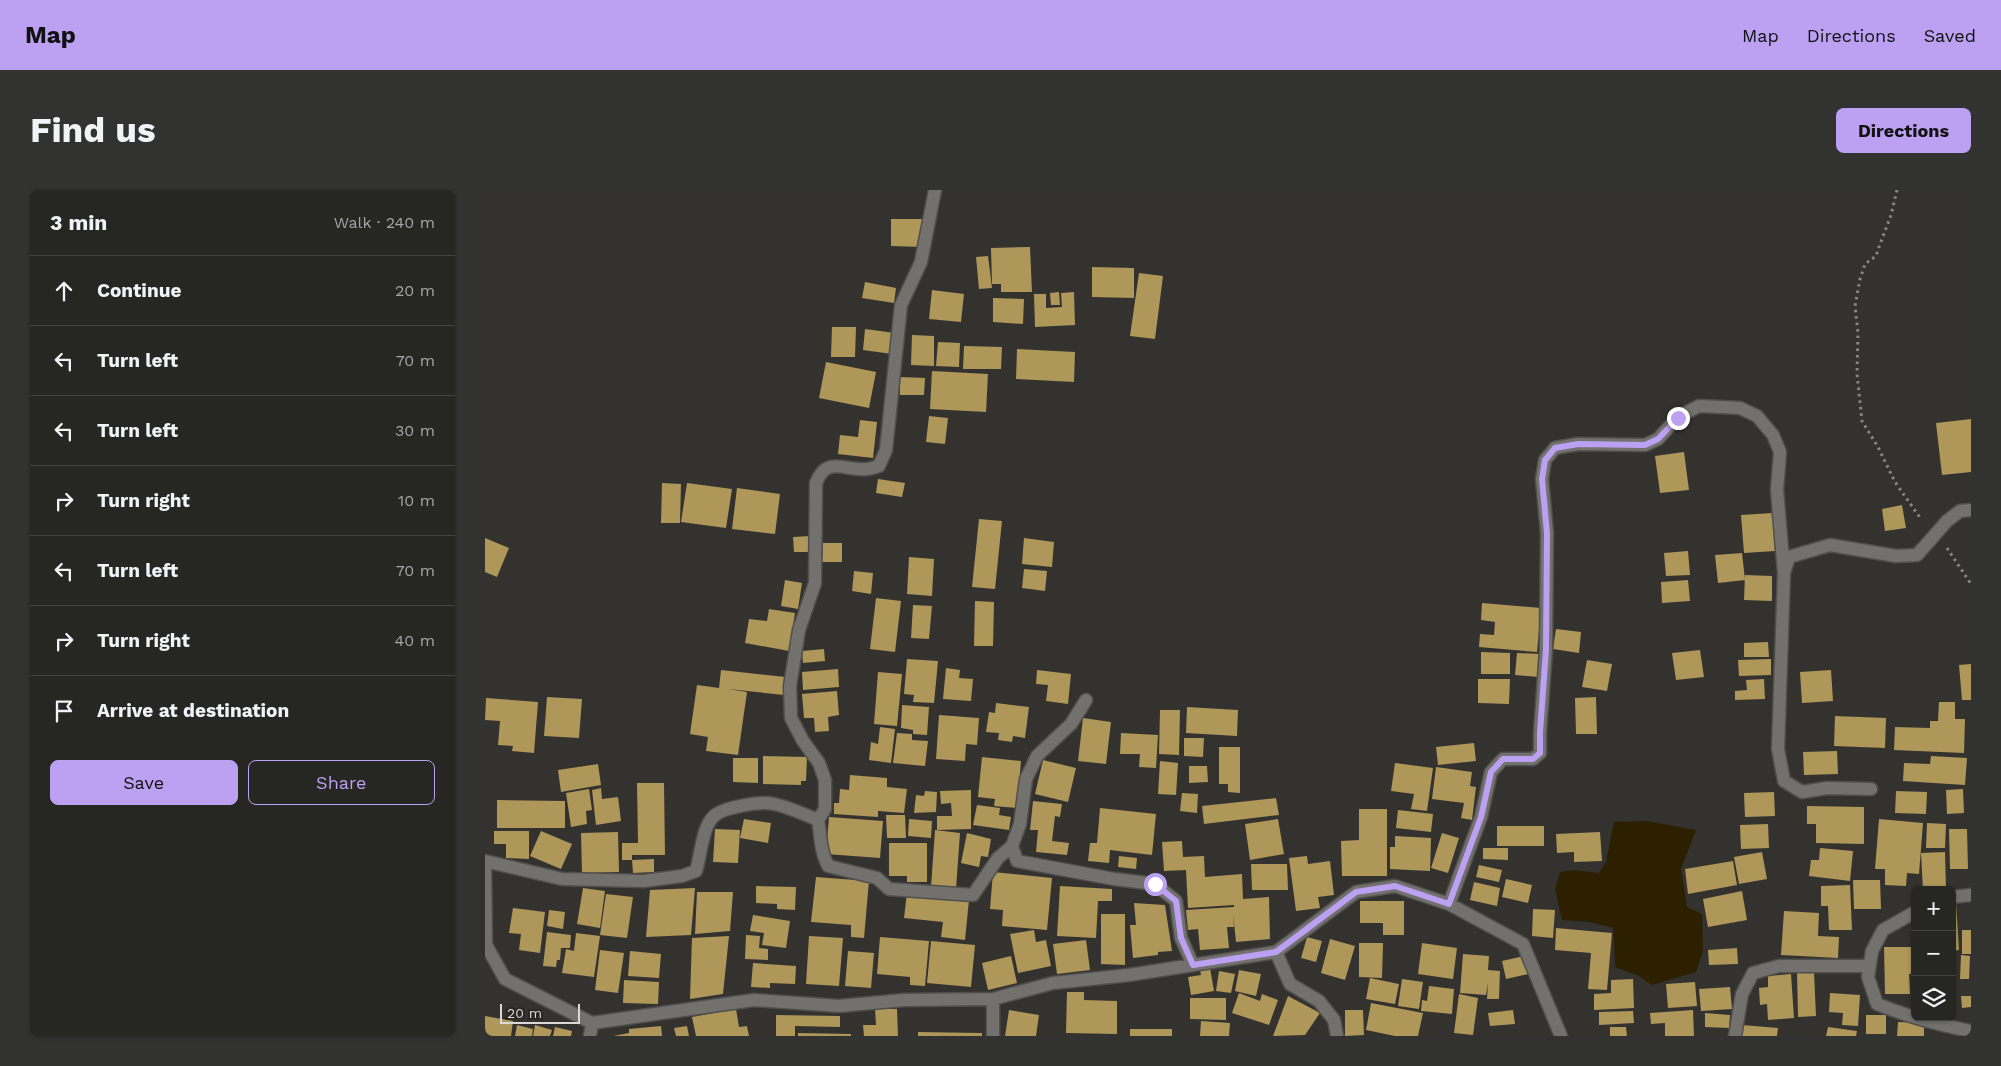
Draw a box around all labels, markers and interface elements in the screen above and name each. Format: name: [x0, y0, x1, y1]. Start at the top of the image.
text: Map: [25, 21, 76, 49]
text: Map: [1742, 25, 1779, 46]
text: Directions: [1807, 25, 1896, 46]
text: Saved: [1924, 25, 1976, 46]
button: Directions: [1836, 108, 1971, 153]
text: Find us: [30, 109, 156, 151]
text: 3 min: [50, 210, 107, 235]
text: Walk · 240 m: [334, 213, 435, 232]
icon: ahead: [50, 277, 78, 305]
text: Continue: [97, 279, 181, 302]
text: 20 m: [395, 281, 435, 300]
icon: left: [50, 347, 78, 375]
text: Turn left: [97, 349, 178, 372]
text: 70 m: [396, 351, 435, 370]
route end: [1667, 407, 1690, 430]
icon: left: [50, 417, 78, 445]
text: Turn left: [97, 419, 178, 442]
text: 30 m: [395, 421, 435, 440]
icon: right: [50, 487, 78, 515]
text: Turn right: [97, 489, 190, 512]
text: 10 m: [398, 491, 435, 510]
icon: left: [50, 557, 78, 585]
text: Turn left: [97, 559, 178, 582]
text: 70 m: [396, 561, 435, 580]
icon: right: [50, 627, 78, 655]
text: Turn right: [97, 629, 190, 652]
text: 40 m: [395, 631, 435, 650]
icon: arrive: [50, 697, 78, 725]
text: Arrive at destination: [97, 699, 289, 722]
button: Save: [50, 760, 238, 805]
button: Share: [248, 760, 435, 805]
route start: [1144, 873, 1167, 896]
map controls: [1911, 886, 1956, 1021]
button: +: [1911, 886, 1956, 931]
button: −: [1911, 931, 1956, 976]
button: layers: [1911, 976, 1956, 1021]
scale bar: [500, 1001, 580, 1024]
text: 20 m: [507, 1005, 542, 1021]

